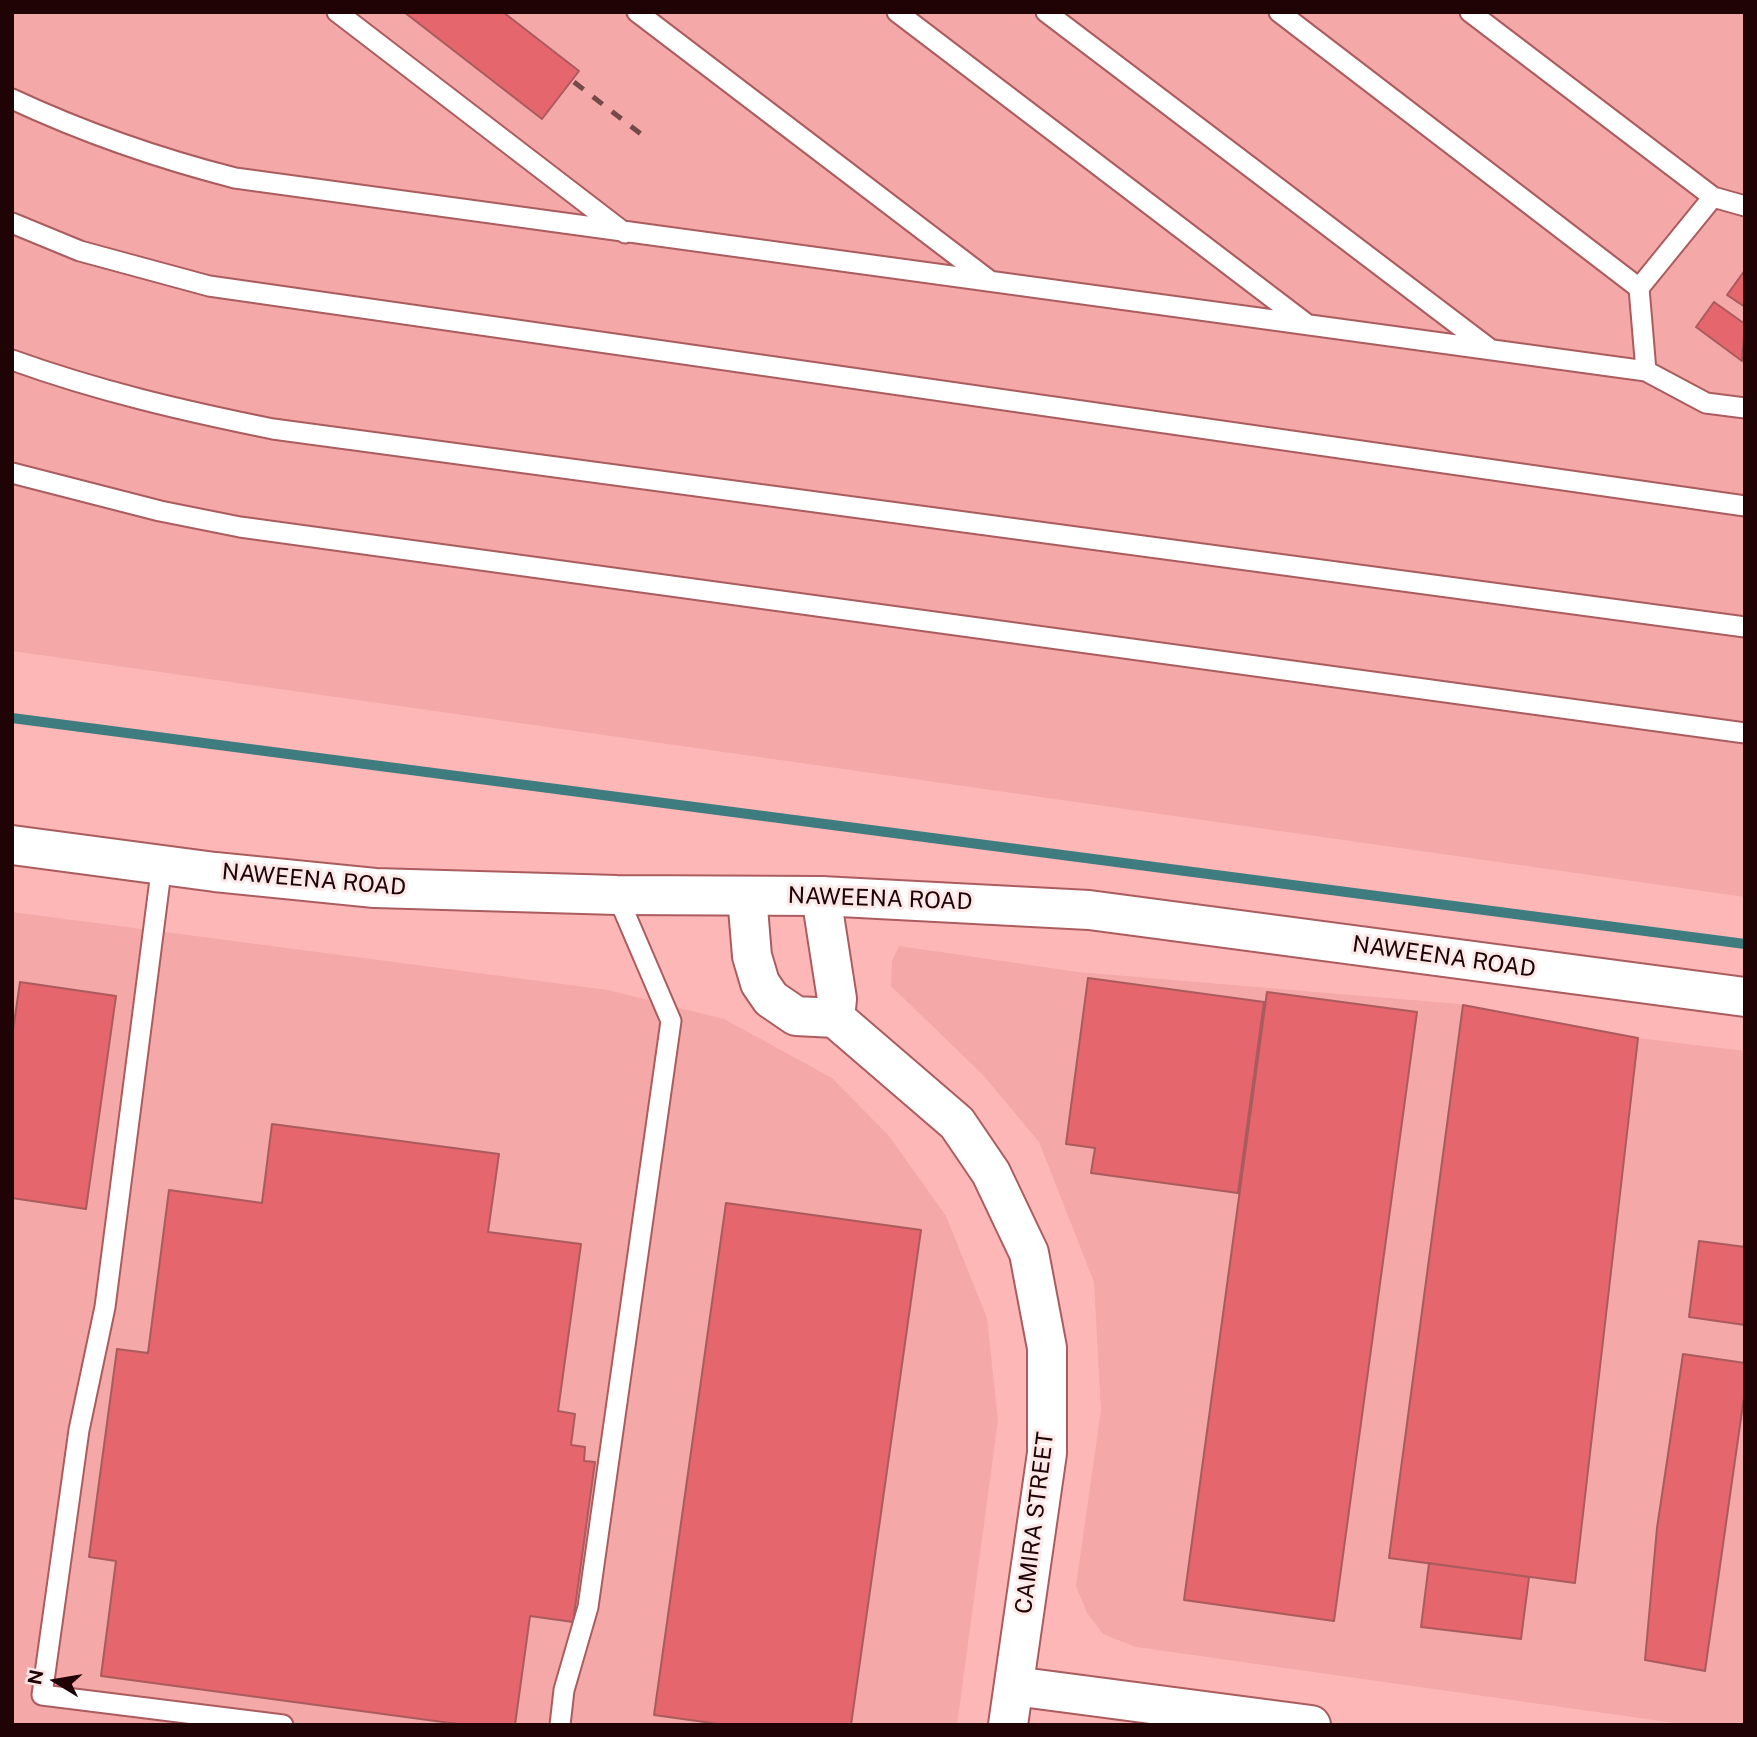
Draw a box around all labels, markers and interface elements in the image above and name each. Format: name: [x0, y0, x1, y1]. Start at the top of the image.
street label: NAWEENA ROAD: [221, 858, 407, 902]
street label: NAWEENA ROAD: [787, 882, 973, 916]
street label: NAWEENA ROAD: [1351, 930, 1537, 984]
street label: CAMIRA STREET: [1010, 1430, 1060, 1616]
north arrow: [21, 1646, 91, 1716]
text: N: [23, 1668, 48, 1686]

